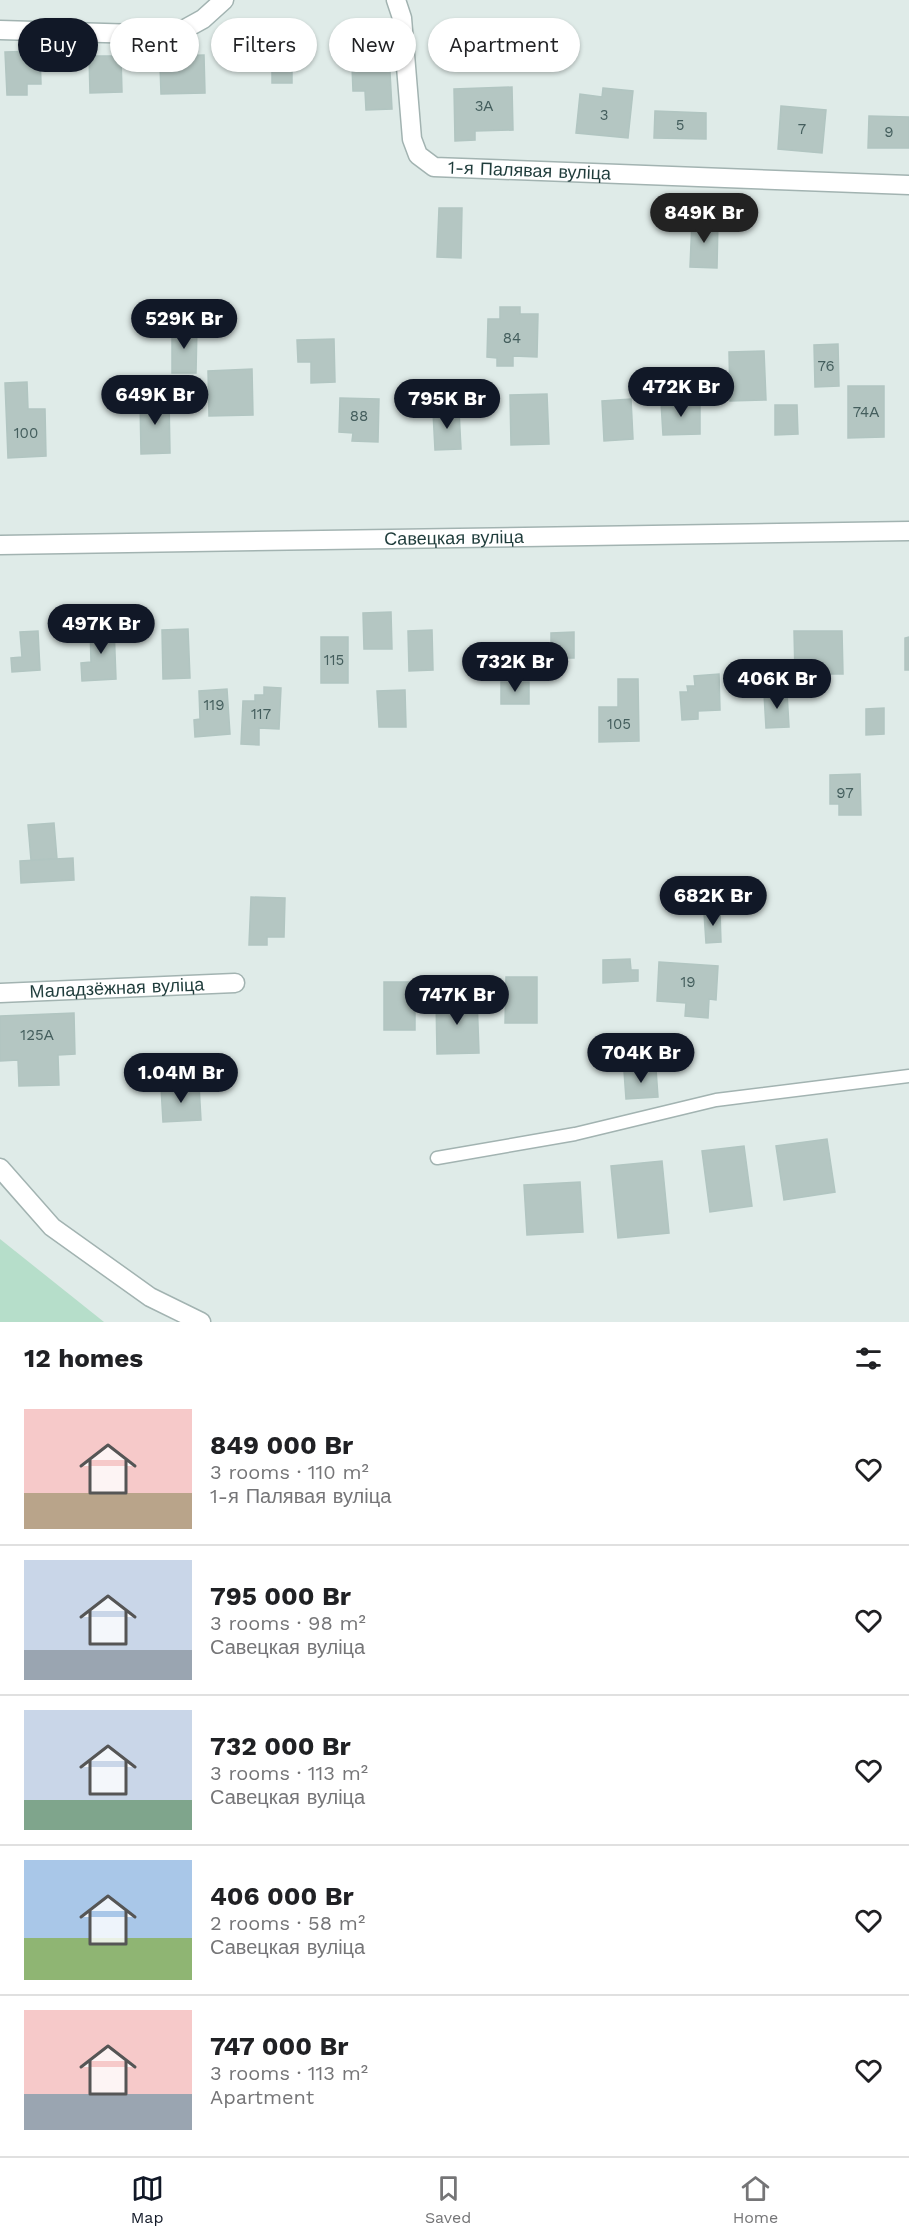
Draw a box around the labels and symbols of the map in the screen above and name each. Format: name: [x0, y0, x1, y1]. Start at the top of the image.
house number: 3А: [475, 97, 493, 115]
house number: 3: [600, 106, 608, 124]
house number: 5: [676, 116, 684, 134]
house number: 7: [798, 120, 806, 138]
house number: 9: [884, 123, 894, 141]
street label: 1-я Палявая вуліца: [448, 157, 612, 184]
pin: 849K Br: [649, 193, 759, 244]
pin: 529K Br: [129, 299, 239, 350]
house number: 84: [503, 329, 521, 347]
house number: 76: [817, 357, 835, 375]
pin: 472K Br: [626, 367, 736, 418]
pin: 649K Br: [100, 375, 210, 426]
pin: 795K Br: [392, 379, 502, 430]
house number: 74А: [853, 403, 879, 421]
house number: 88: [350, 407, 368, 425]
house number: 100: [14, 424, 38, 442]
street label: Савецкая вуліца: [384, 526, 525, 549]
pin: 497K Br: [46, 604, 156, 655]
pin: 732K Br: [460, 642, 570, 693]
house number: 115: [324, 651, 344, 669]
pin: 406K Br: [722, 659, 832, 710]
house number: 119: [204, 696, 224, 714]
house number: 117: [251, 705, 271, 723]
house number: 105: [607, 715, 631, 733]
house number: 97: [836, 784, 854, 802]
pin: 682K Br: [658, 876, 768, 927]
street label: Маладзёжная вуліца: [29, 973, 206, 1002]
house number: 19: [680, 973, 696, 991]
pin: 747K Br: [402, 975, 512, 1026]
house number: 125А: [20, 1026, 54, 1044]
pin: 704K Br: [586, 1033, 696, 1084]
pin: 1.04M Br: [119, 1053, 243, 1104]

